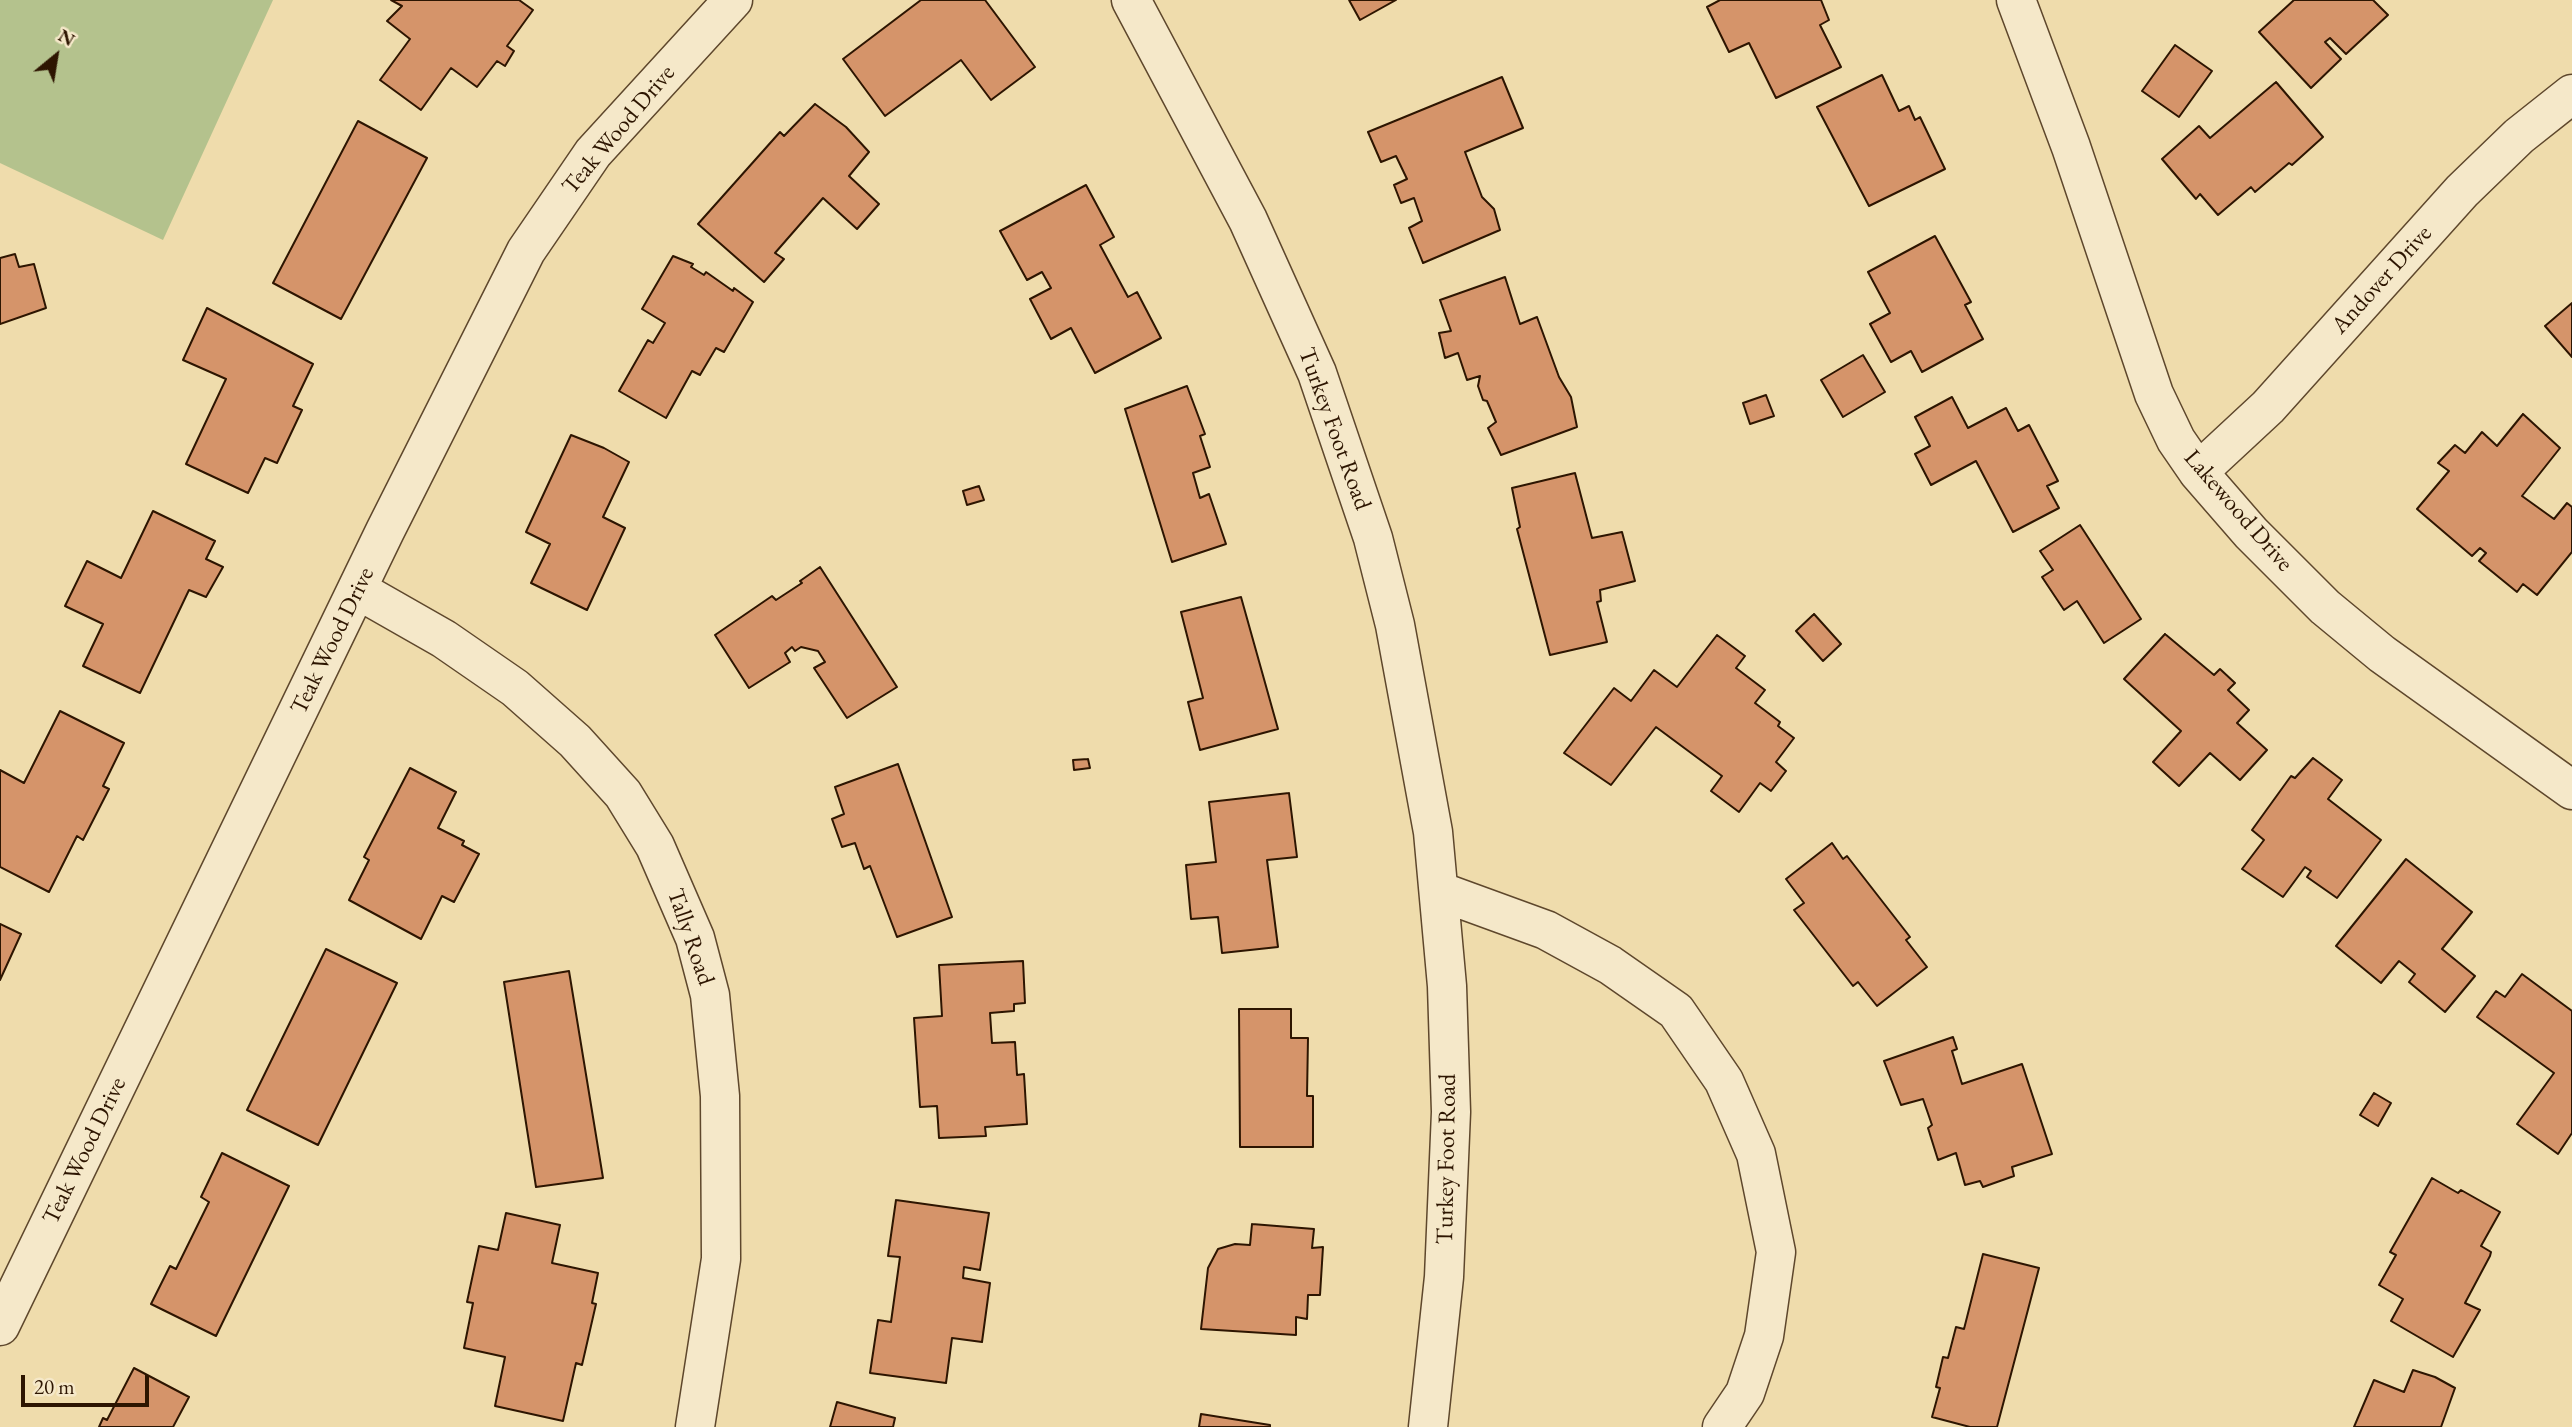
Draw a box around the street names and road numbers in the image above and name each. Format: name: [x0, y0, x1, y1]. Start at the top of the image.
street label: Teak Wood Drive: [557, 59, 681, 201]
street label: Andover Drive: [2326, 220, 2438, 340]
street label: Turkey Foot Road: [1291, 344, 1377, 514]
street label: Lakewood Drive: [2177, 444, 2299, 578]
street label: Teak Wood Drive: [285, 563, 381, 719]
street label: Tally Road: [660, 885, 720, 989]
street label: Teak Wood Drive: [37, 1073, 133, 1229]
street label: Turkey Foot Road: [1431, 1073, 1463, 1245]

